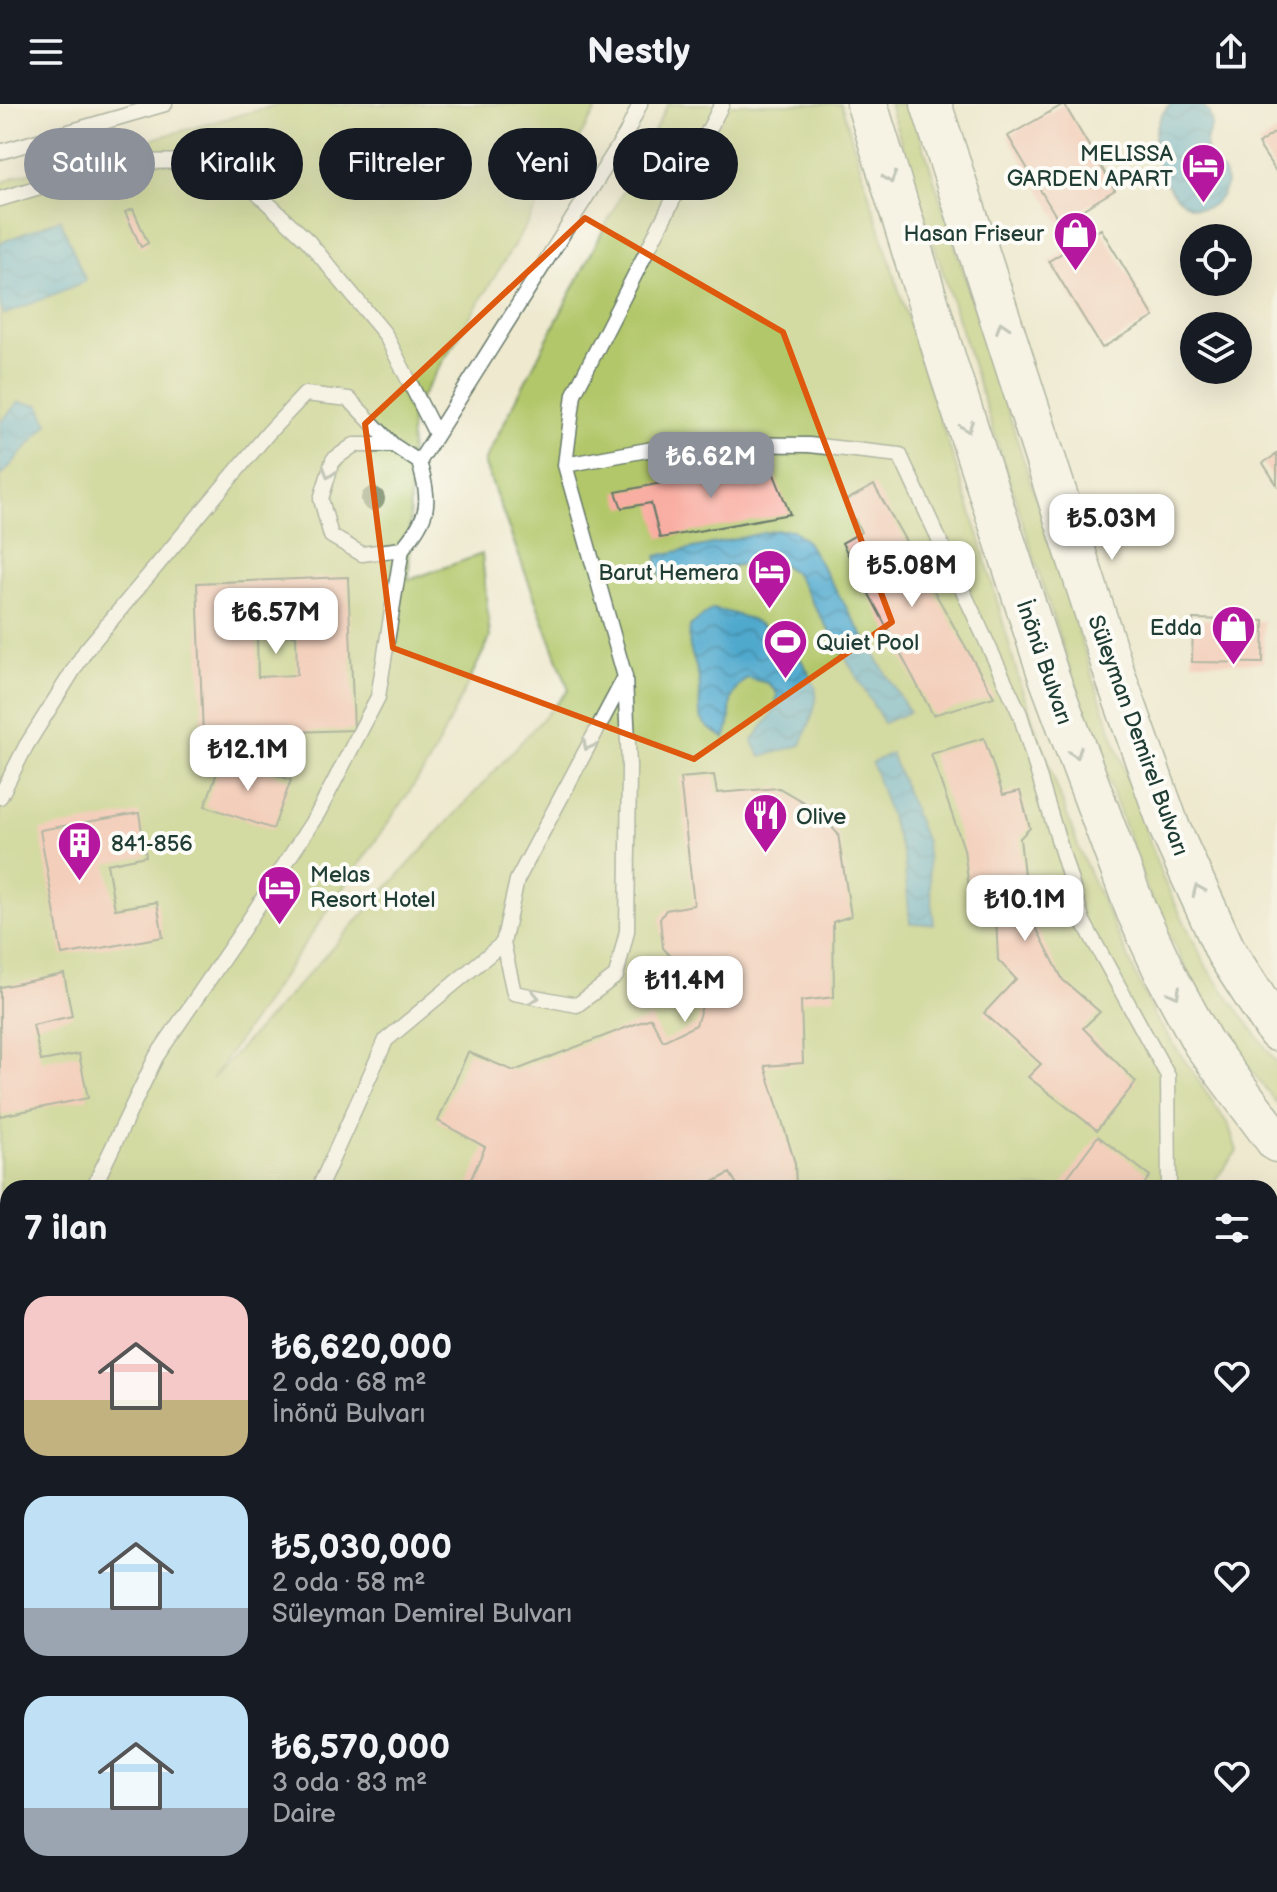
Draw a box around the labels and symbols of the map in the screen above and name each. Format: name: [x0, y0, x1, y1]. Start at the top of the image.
place label: MELISSA GARDEN APART: [1007, 141, 1174, 193]
hotel icon: MELISSA GARDEN APART: [1180, 142, 1228, 205]
one-way arrow: [881, 171, 897, 185]
shop icon: Hasan Friseur: [1051, 209, 1099, 272]
place label: Hasan Friseur: [903, 221, 1045, 248]
one-way arrow: [995, 321, 1011, 335]
one-way arrow: [958, 419, 974, 433]
pin: ₺6.62M: [646, 432, 776, 500]
one-way arrow: [322, 465, 338, 479]
pin: ₺5.03M: [1047, 494, 1177, 562]
pin: ₺5.08M: [847, 541, 977, 609]
hotel icon: Barut Hemera: [746, 548, 794, 611]
place label: Barut Hemera: [598, 560, 739, 587]
pin: ₺6.57M: [211, 588, 341, 656]
street label: İnönü Bulvarı: [1010, 597, 1077, 728]
shop icon: Edda: [1209, 603, 1257, 666]
street label: Süleyman Demirel Bulvarı: [1081, 612, 1194, 859]
place label: Edda: [1150, 615, 1202, 642]
sports icon: Quiet Pool: [761, 618, 809, 681]
place label: Quiet Pool: [816, 630, 919, 657]
pin: ₺12.1M: [183, 725, 313, 793]
one-way arrow: [583, 737, 598, 752]
one-way arrow: [1067, 745, 1083, 759]
restaurant icon: Olive: [741, 792, 789, 855]
place label: Olive: [796, 804, 846, 831]
building icon: 841-856: [56, 819, 104, 882]
place label: 841-856: [111, 831, 193, 858]
place label: Melas Resort Hotel: [310, 862, 435, 914]
hotel icon: Melas Resort Hotel: [255, 863, 303, 926]
pin: ₺10.1M: [960, 875, 1090, 943]
one-way arrow: [1191, 884, 1207, 898]
pin: ₺11.4M: [620, 956, 750, 1024]
one-way arrow: [1166, 985, 1181, 999]
one-way arrow: [526, 988, 540, 1005]

